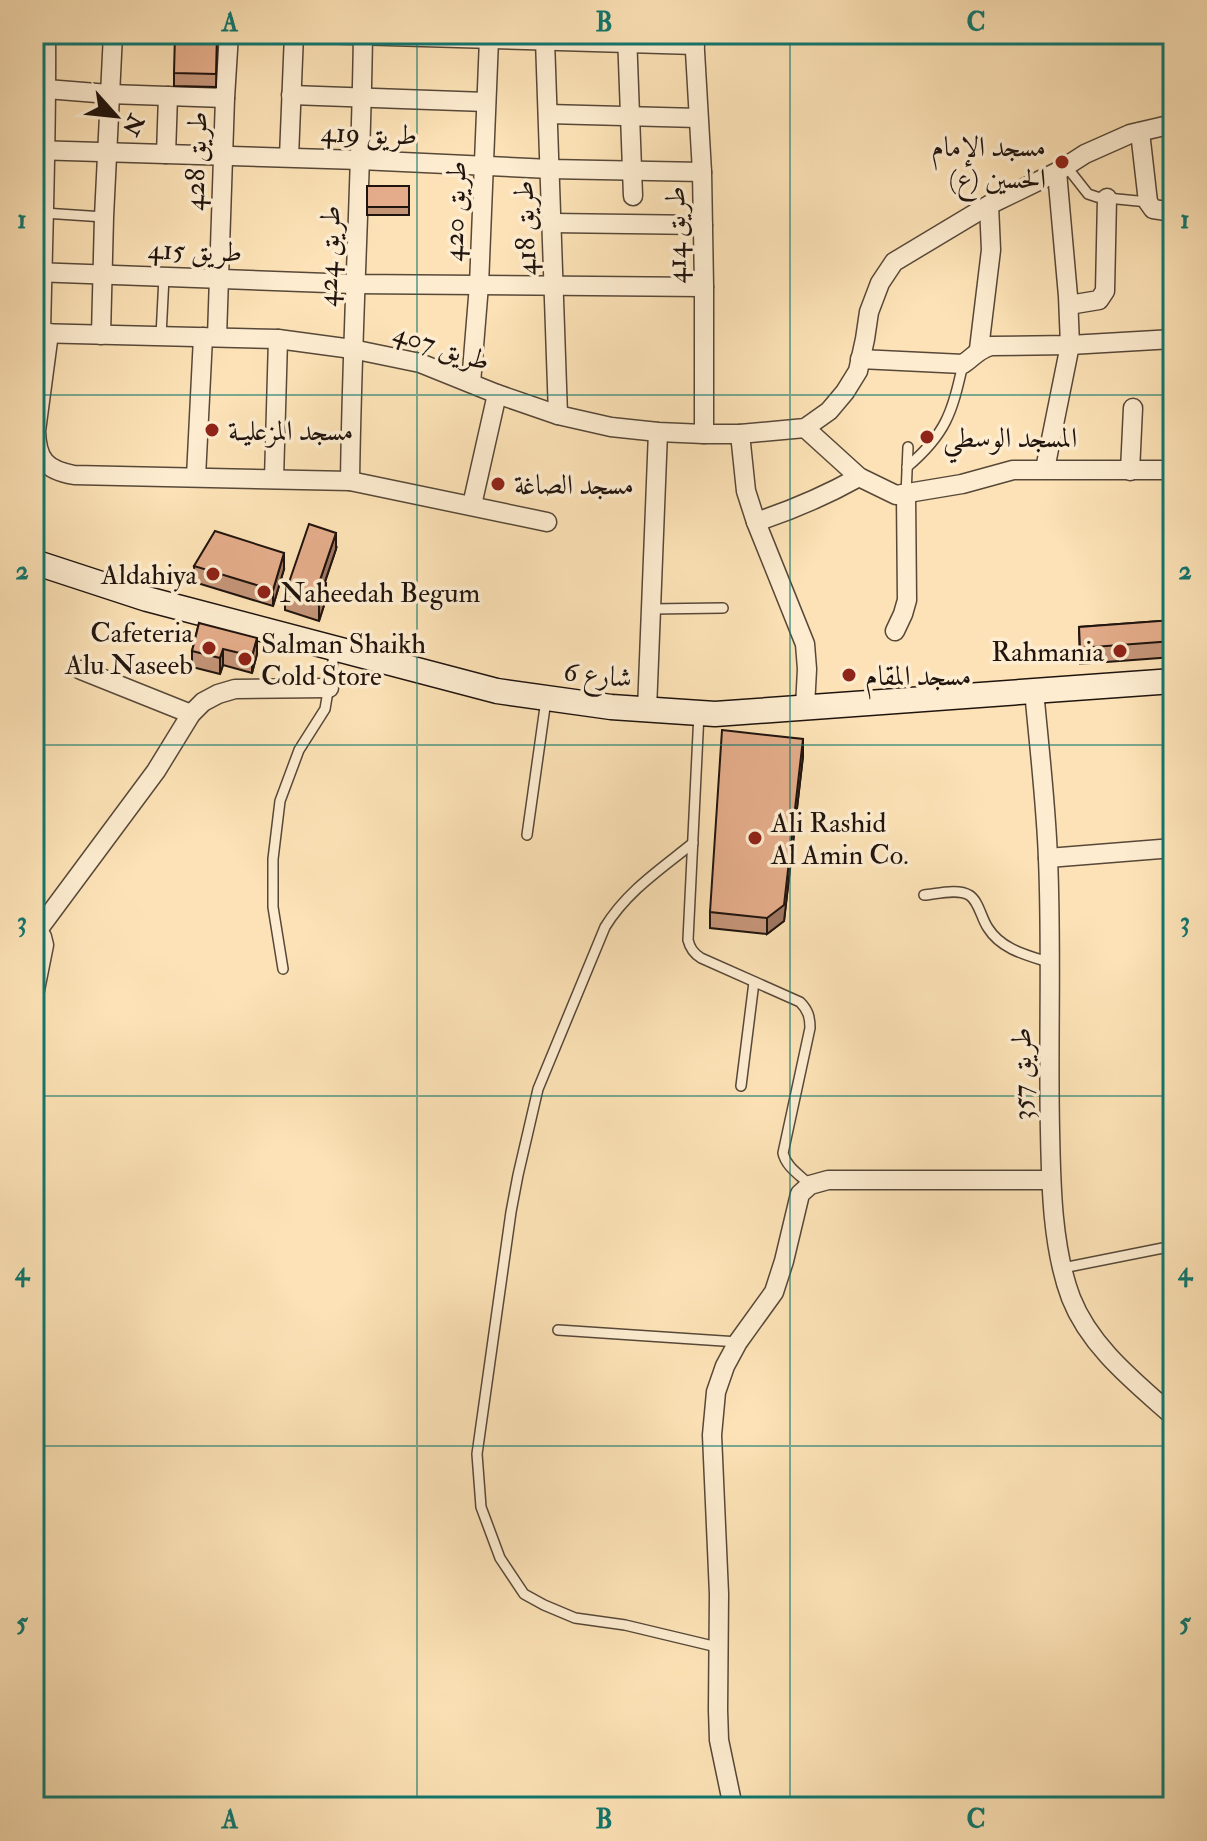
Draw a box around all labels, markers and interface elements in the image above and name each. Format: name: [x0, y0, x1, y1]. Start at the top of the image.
text: A: [221, 7, 239, 39]
text: B: [595, 7, 613, 39]
text: C: [966, 7, 986, 39]
north arrow: [76, 76, 156, 156]
text: N: [116, 109, 150, 140]
street label: طريق 428: [177, 111, 216, 211]
street label: طريق 419: [320, 115, 418, 154]
place label: مسجد الإمام الحسين (ع): [931, 130, 1046, 202]
marker: مسجد الإمام الحسين (ع): [1053, 153, 1071, 171]
street label: طريق 420: [436, 160, 475, 262]
street label: طريق 418: [506, 180, 545, 276]
street label: طريق 414: [658, 186, 695, 284]
text: 1: [17, 204, 27, 236]
text: 1: [1180, 204, 1190, 236]
street label: طريق 424: [310, 205, 349, 307]
street label: طريق 415: [147, 232, 243, 271]
street label: طريق 407: [389, 315, 494, 379]
place label: مسجد المزعليـة: [228, 414, 354, 449]
marker: مسجد المزعليـة: [203, 421, 221, 439]
place label: المسجد الوسطي: [943, 421, 1077, 464]
marker: المسجد الوسطي: [918, 428, 936, 446]
place label: مسجد الصاغة: [514, 468, 634, 503]
marker: مسجد الصاغة: [489, 475, 507, 493]
text: 2: [15, 555, 29, 587]
text: 2: [1178, 555, 1192, 587]
place label: Aldahiya: [100, 558, 197, 593]
marker: Aldahiya: [204, 565, 222, 583]
place label: Naheedah Begum: [280, 576, 480, 611]
marker: Naheedah Begum: [255, 583, 273, 601]
place label: Cafeteria Alu Naseeb: [64, 616, 193, 683]
place label: Salman Shaikh Cold Store: [261, 627, 426, 694]
place label: Rahmania: [991, 635, 1104, 670]
marker: Cafeteria Alu Naseeb: [200, 639, 218, 657]
marker: Rahmania: [1111, 642, 1129, 660]
marker: Salman Shaikh Cold Store: [236, 650, 254, 668]
street label: شارع 6: [561, 655, 634, 701]
place label: مسجد المقام: [865, 659, 972, 700]
marker: مسجد المقام: [840, 666, 858, 684]
place label: Ali Rashid Al Amin Co.: [770, 806, 909, 873]
marker: Ali Rashid Al Amin Co.: [746, 829, 764, 847]
text: 3: [17, 906, 27, 938]
text: 3: [1180, 906, 1190, 938]
street label: طريق 357: [1004, 1027, 1041, 1121]
text: 4: [14, 1256, 31, 1288]
text: 4: [1177, 1256, 1194, 1288]
text: 5: [16, 1607, 28, 1639]
text: 5: [1179, 1607, 1191, 1639]
text: A: [221, 1804, 239, 1836]
text: B: [595, 1804, 613, 1836]
text: C: [966, 1804, 986, 1836]

